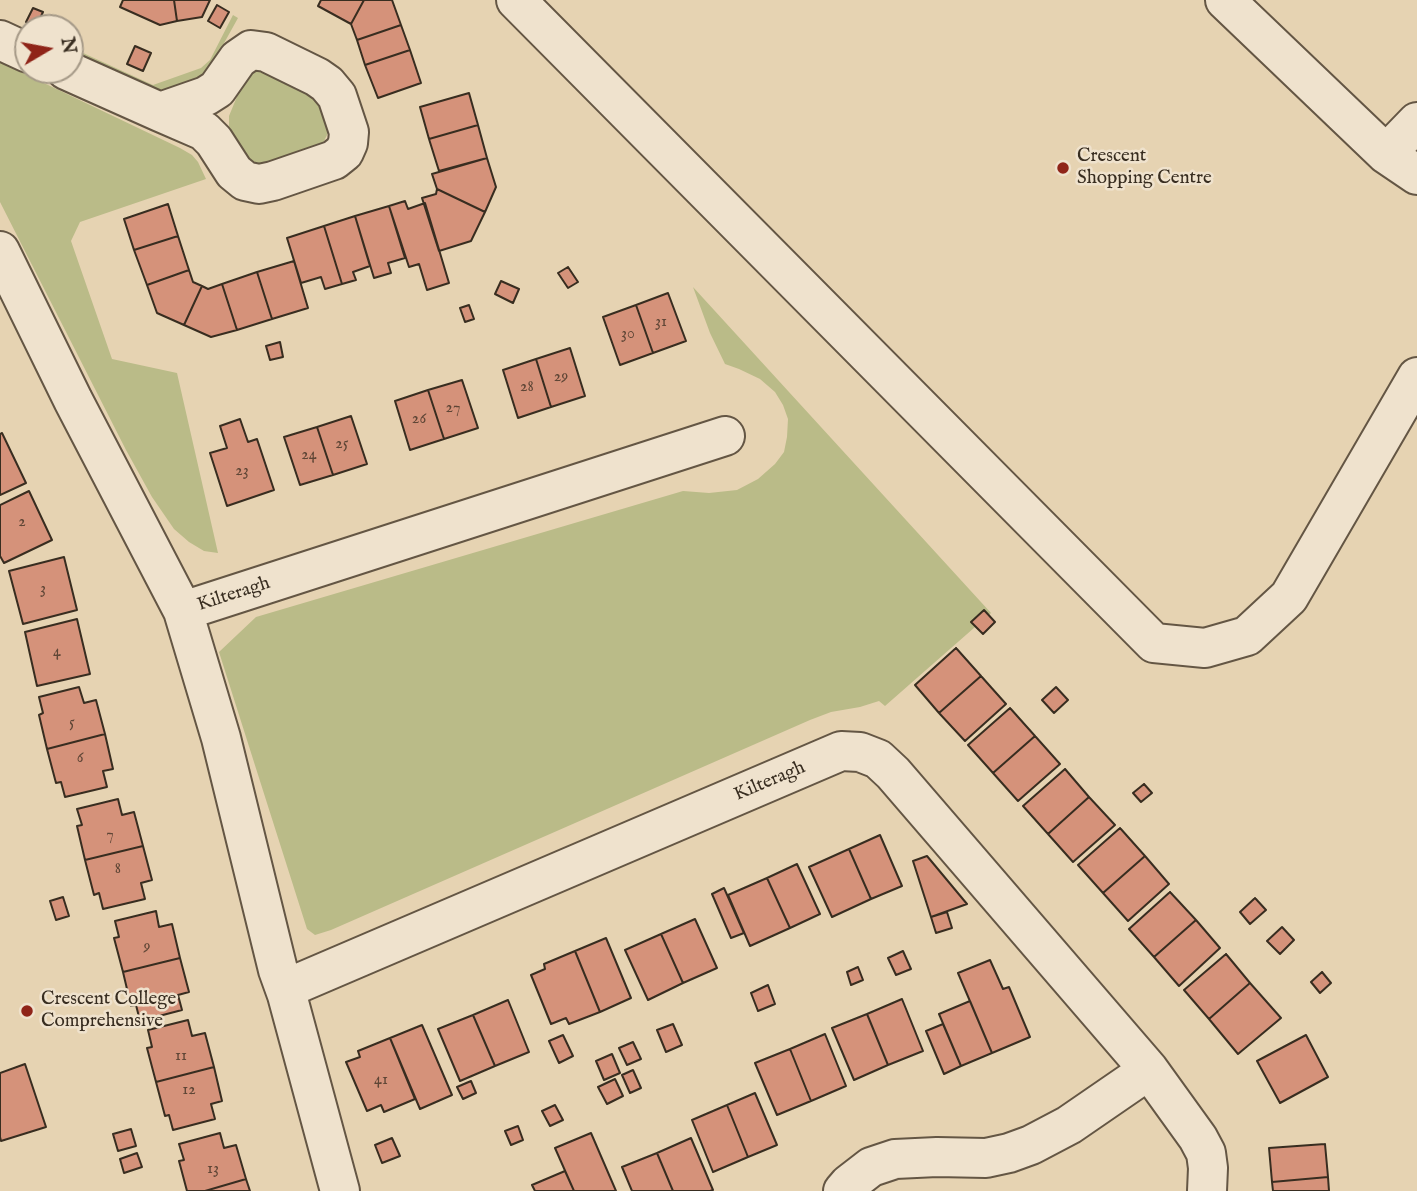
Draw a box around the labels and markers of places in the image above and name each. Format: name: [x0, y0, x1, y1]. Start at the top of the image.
place label: Crescent Shopping Centre: [1077, 146, 1212, 190]
marker: Crescent Shopping Centre: [1055, 160, 1071, 176]
place label: Crescent College Comprehensive: [41, 989, 176, 1033]
marker: Crescent College Comprehensive: [19, 1003, 35, 1019]

